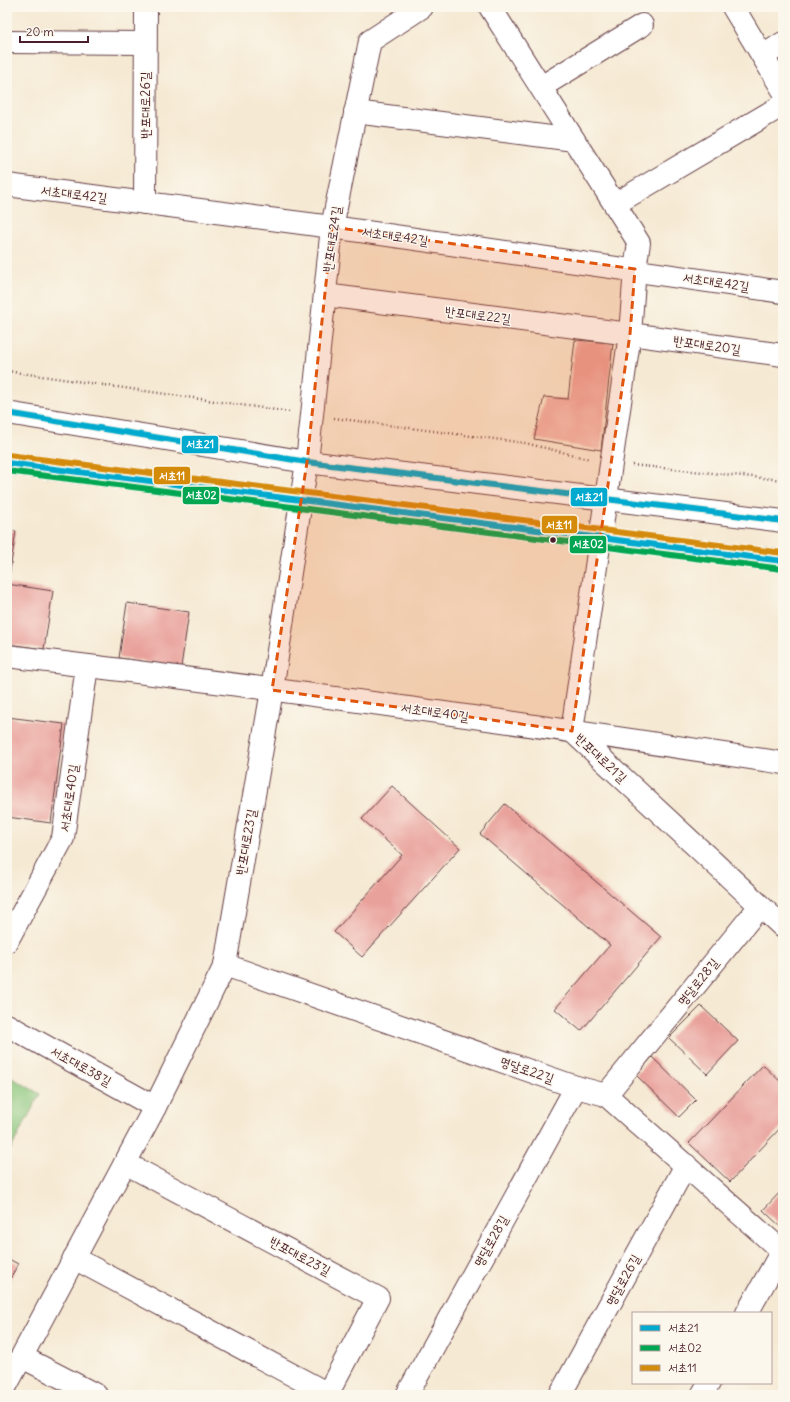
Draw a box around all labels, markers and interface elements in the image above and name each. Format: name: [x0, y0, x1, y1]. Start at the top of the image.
scale bar: [20, 18, 88, 44]
text: 20 m: [26, 24, 54, 39]
street label: 반포대로26길: [137, 72, 154, 138]
street label: 서초대로42길: [40, 181, 108, 207]
street label: 반포대로24길: [319, 205, 345, 273]
street label: 서초대로42길: [361, 223, 429, 249]
street label: 서초대로42길: [682, 269, 750, 295]
street label: 반포대로22길: [444, 303, 512, 327]
street label: 반포대로20길: [672, 332, 742, 358]
line badge: 서초21: [181, 435, 219, 454]
text: 서초21: [186, 437, 214, 451]
line badge: 서초11: [153, 466, 191, 485]
text: 서초11: [159, 469, 185, 483]
line badge: 서초02: [182, 486, 220, 505]
line badge: 서초21: [570, 487, 608, 507]
text: 서초02: [186, 488, 216, 502]
text: 서초21: [575, 490, 603, 504]
line badge: 서초11: [541, 515, 578, 534]
text: 서초11: [546, 518, 572, 532]
unlabelled marker: [548, 535, 558, 545]
line badge: 서초02: [569, 535, 607, 554]
text: 서초02: [573, 537, 603, 551]
street label: 서초대로40길: [400, 699, 470, 725]
street label: 반포대로21길: [572, 730, 630, 786]
street label: 서초대로40길: [56, 763, 82, 833]
street label: 반포대로23길: [232, 808, 260, 876]
street label: 명달로28길: [674, 955, 722, 1009]
street label: 서초대로38길: [47, 1042, 115, 1090]
street label: 명달로22길: [498, 1053, 556, 1087]
street label: 명달로28길: [470, 1212, 512, 1270]
street label: 반포대로23길: [267, 1233, 333, 1279]
street label: 명달로26길: [602, 1251, 644, 1309]
legend: [632, 1312, 772, 1384]
text: 서초21: [668, 1320, 699, 1335]
text: 서초02: [668, 1340, 702, 1355]
text: 서초11: [668, 1360, 697, 1375]

